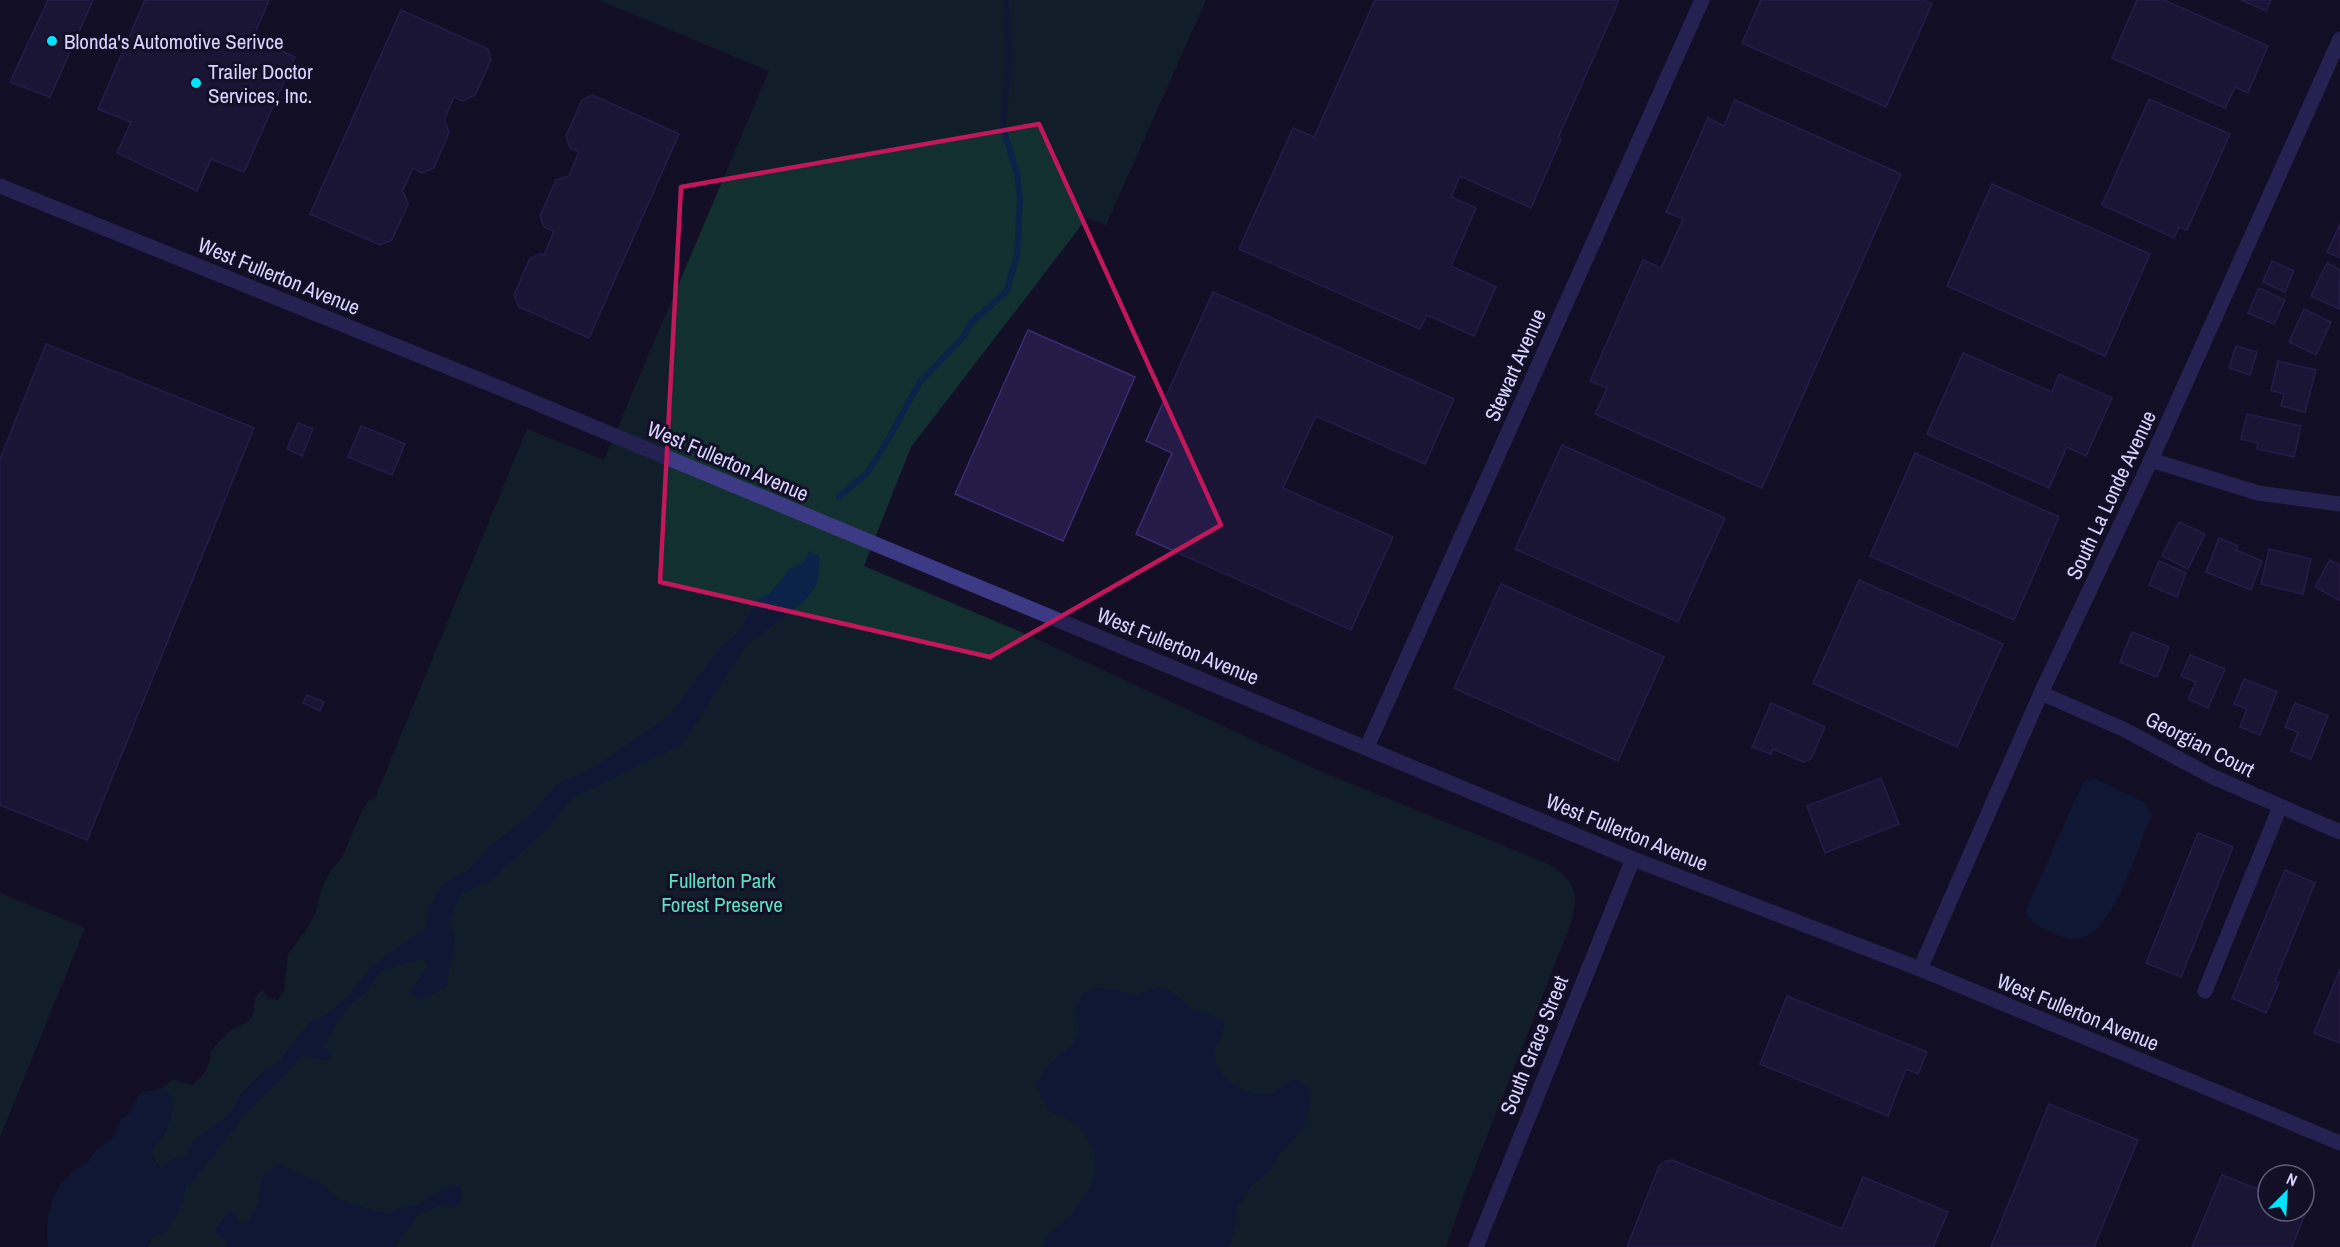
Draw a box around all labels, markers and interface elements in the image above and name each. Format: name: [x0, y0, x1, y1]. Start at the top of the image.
place label: Blonda's Automotive Serivce: [64, 27, 284, 56]
marker: Blonda's Automotive Serivce: [45, 34, 59, 48]
place label: Trailer Doctor Services, Inc.: [208, 57, 313, 110]
marker: Trailer Doctor Services, Inc.: [189, 76, 203, 90]
street label: West Fullerton Avenue: [194, 230, 364, 322]
street label: Stewart Avenue: [1477, 304, 1553, 426]
street label: South La Londe Avenue: [2059, 406, 2163, 584]
street label: West Fullerton Avenue: [643, 414, 813, 508]
street label: West Fullerton Avenue: [1093, 600, 1263, 692]
street label: Georgian Court: [2141, 704, 2260, 784]
street label: West Fullerton Avenue: [1542, 786, 1712, 878]
park label: Fullerton Park Forest Preserve: [661, 866, 783, 919]
street label: West Fullerton Avenue: [1993, 966, 2163, 1058]
street label: South Grace Street: [1493, 971, 1575, 1119]
north arrow: [2256, 1163, 2316, 1223]
text: N: [2283, 1167, 2301, 1191]

